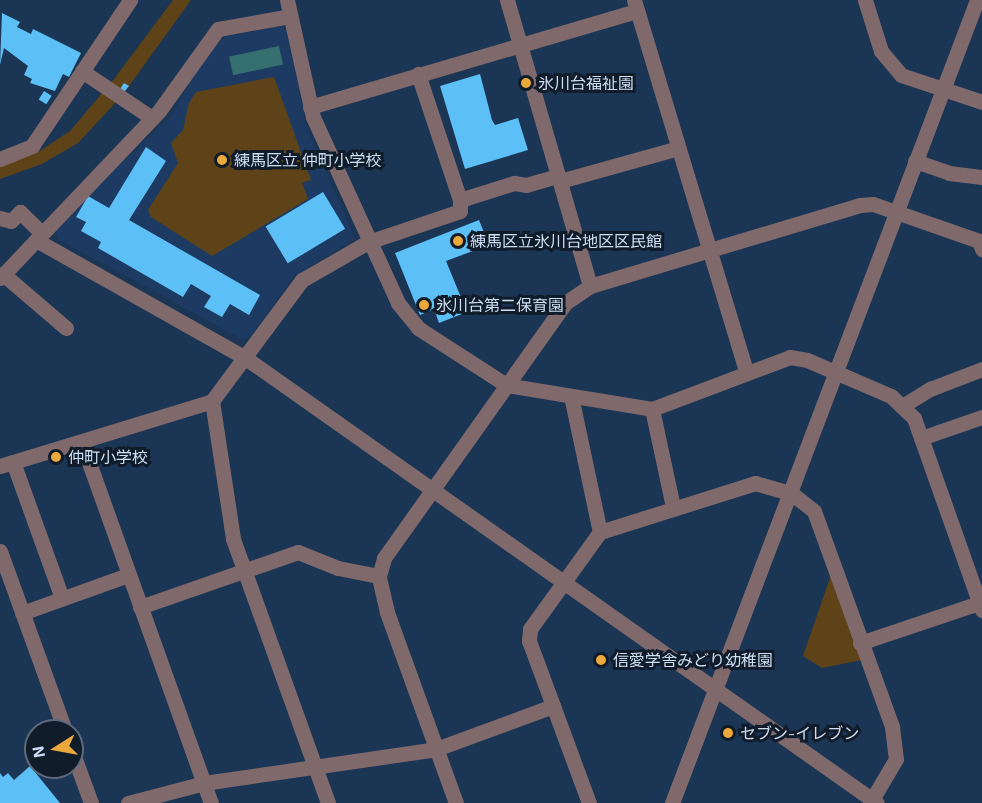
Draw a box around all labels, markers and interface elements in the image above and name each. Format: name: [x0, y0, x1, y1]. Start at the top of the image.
place label: 氷川台福祉園: [538, 73, 634, 93]
marker: 氷川台福祉園: [519, 76, 533, 90]
place label: 練馬区立 仲町小学校: [234, 150, 382, 170]
marker: 練馬区立 仲町小学校: [215, 153, 229, 167]
place label: 練馬区立氷川台地区区民館: [470, 231, 662, 251]
marker: 練馬区立氷川台地区区民館: [451, 234, 465, 248]
place label: 氷川台第二保育園: [436, 295, 564, 315]
marker: 氷川台第二保育園: [417, 298, 431, 312]
place label: 仲町小学校: [68, 447, 148, 467]
marker: 仲町小学校: [49, 450, 63, 464]
place label: 信愛学舎みどり幼稚園: [613, 650, 773, 670]
marker: 信愛学舎みどり幼稚園: [594, 653, 608, 667]
north arrow: [24, 719, 84, 779]
place label: セブン-イレブン: [740, 723, 859, 743]
marker: セブン-イレブン: [721, 726, 735, 740]
text: N: [27, 745, 48, 760]

